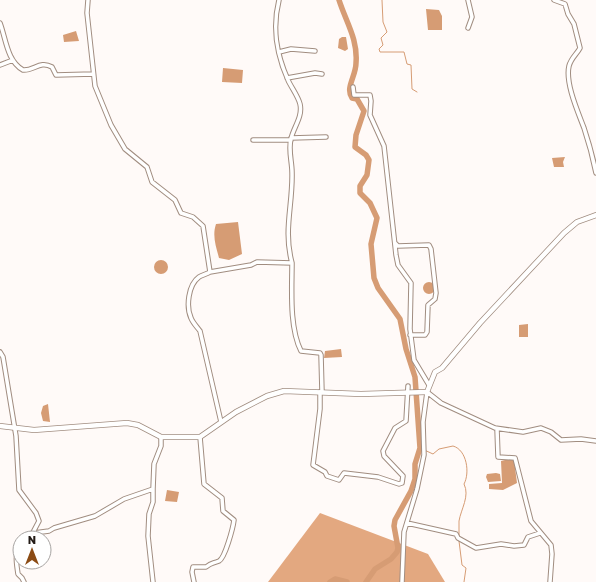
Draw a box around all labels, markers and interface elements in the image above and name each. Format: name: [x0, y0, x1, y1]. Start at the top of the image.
north arrow: [12, 530, 52, 570]
text: N: [28, 533, 36, 546]

